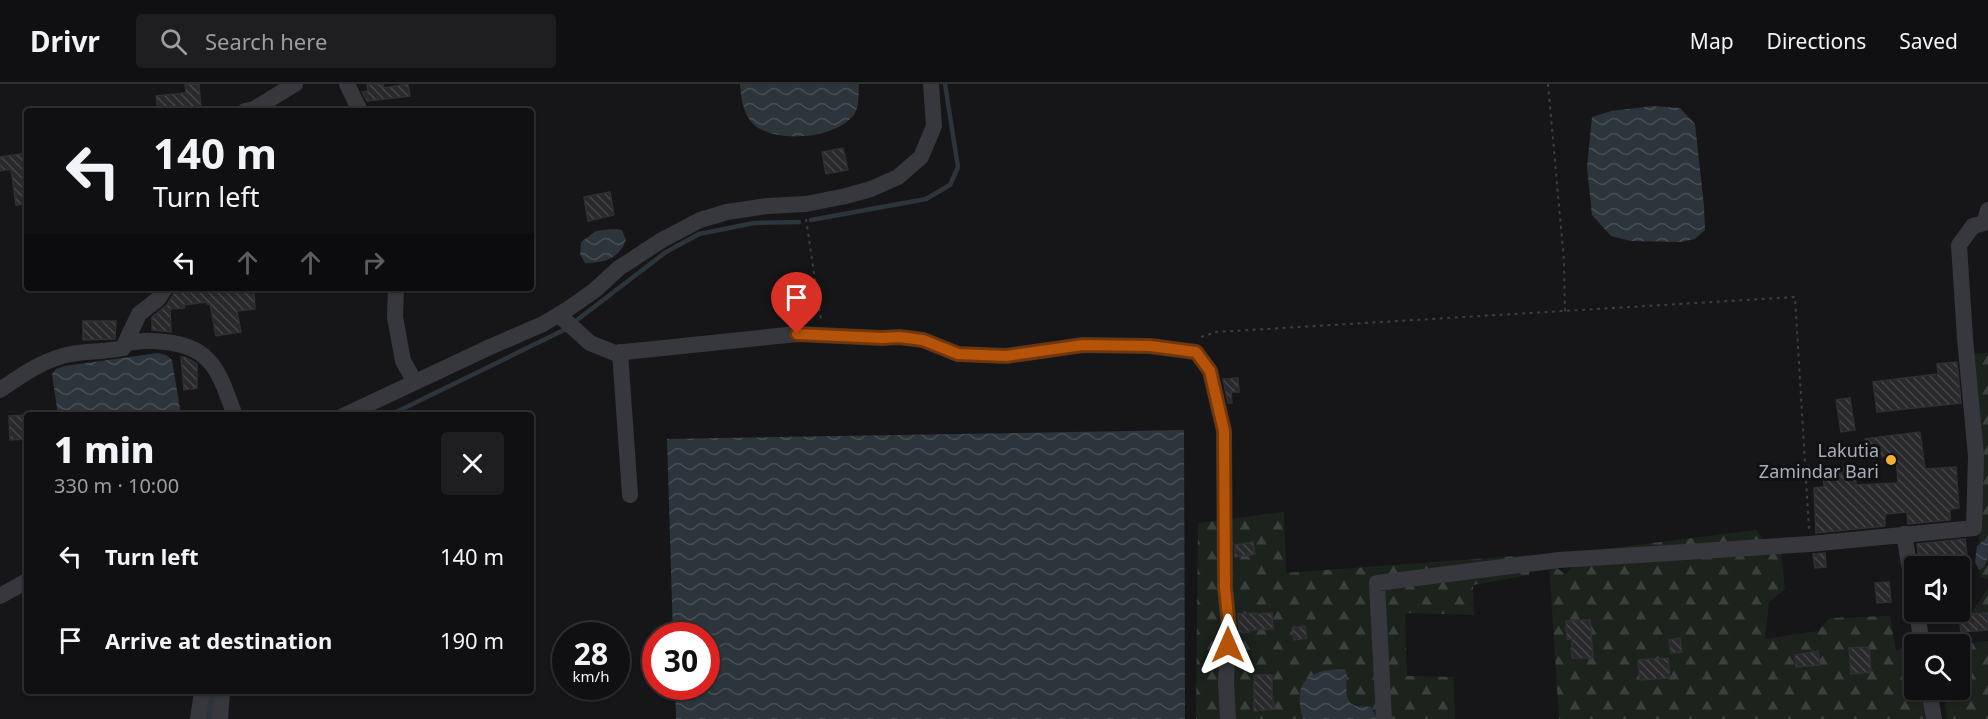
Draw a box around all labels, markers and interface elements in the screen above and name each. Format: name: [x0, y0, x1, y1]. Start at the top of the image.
search box: [136, 14, 556, 68]
text: Drivr: [30, 22, 100, 60]
icon: search: [157, 25, 190, 58]
text: Search here: [205, 26, 327, 56]
text: Map: [1690, 27, 1734, 55]
text: Directions: [1767, 27, 1866, 55]
text: Saved: [1899, 27, 1958, 55]
text: 140 m: [153, 124, 277, 181]
icon: left: [54, 132, 132, 210]
text: Turn left: [153, 178, 259, 215]
icon: left: [168, 246, 201, 279]
icon: ahead: [231, 246, 264, 279]
icon: ahead: [294, 246, 327, 279]
icon: right: [357, 246, 390, 279]
pin: [771, 272, 822, 334]
icon: arrive: [780, 281, 813, 314]
text: 1 min: [54, 425, 155, 474]
button: close: [441, 432, 504, 495]
place label: Lakutia Zamindar Bari: [1759, 438, 1879, 483]
marker: Lakutia Zamindar Bari: [1884, 453, 1898, 467]
text: 330 m · 10:00: [54, 472, 179, 499]
icon: left: [54, 540, 87, 573]
text: Turn left: [105, 541, 199, 571]
text: 140 m: [440, 541, 504, 571]
map controls: [1904, 556, 1970, 700]
button: sound: [1904, 556, 1970, 622]
position arrow: [1196, 613, 1260, 677]
speed limit sign: 30: [642, 622, 720, 700]
icon: arrive: [54, 624, 87, 657]
text: Arrive at destination: [105, 625, 332, 655]
text: 190 m: [440, 625, 504, 655]
text: 28: [574, 633, 608, 674]
button: search: [1904, 634, 1970, 700]
text: km/h: [573, 666, 609, 686]

